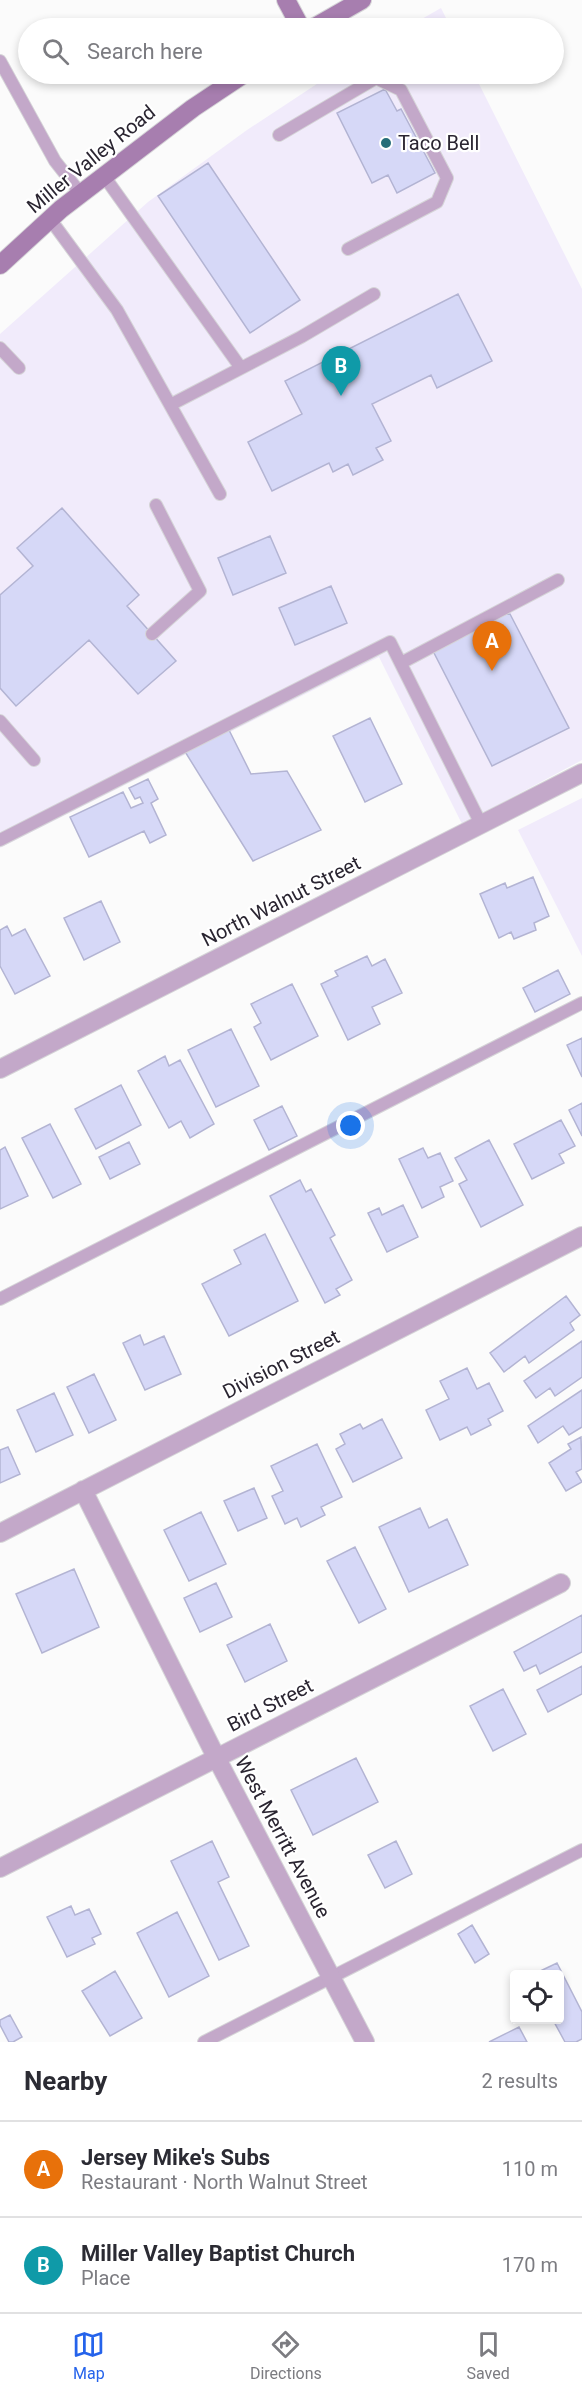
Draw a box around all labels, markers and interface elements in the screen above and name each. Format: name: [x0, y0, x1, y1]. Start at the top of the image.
search box: [18, 18, 564, 84]
icon: search: [39, 35, 72, 68]
text: Search here: [87, 39, 203, 64]
street label: Miller Valley Road: [22, 100, 160, 218]
place label: Taco Bell: [398, 131, 479, 155]
marker: Taco Bell: [379, 136, 393, 150]
pin: B: [322, 346, 360, 396]
pin: A: [472, 622, 512, 671]
street label: North Walnut Street: [198, 851, 364, 951]
your location: [336, 1111, 365, 1140]
street label: Division Street: [219, 1324, 343, 1404]
street label: Bird Street: [223, 1673, 317, 1737]
street label: West Merritt Avenue: [230, 1752, 336, 1922]
map controls: [510, 1970, 564, 2024]
button: locate: [510, 1970, 564, 2024]
text: Nearby: [24, 2066, 107, 2096]
text: 2 results: [482, 2069, 558, 2093]
text: Jersey Mike's Subs: [81, 2145, 270, 2170]
text: A: [37, 2157, 50, 2181]
text: 110 m: [502, 2157, 558, 2181]
text: Restaurant · North Walnut Street: [81, 2170, 368, 2194]
text: Miller Valley Baptist Church: [81, 2241, 355, 2266]
text: B: [37, 2253, 50, 2277]
text: 170 m: [502, 2253, 558, 2277]
text: Place: [81, 2266, 130, 2290]
tab: Map: [72, 2328, 105, 2383]
tab: Directions: [250, 2328, 322, 2383]
tab: Saved: [466, 2328, 510, 2383]

